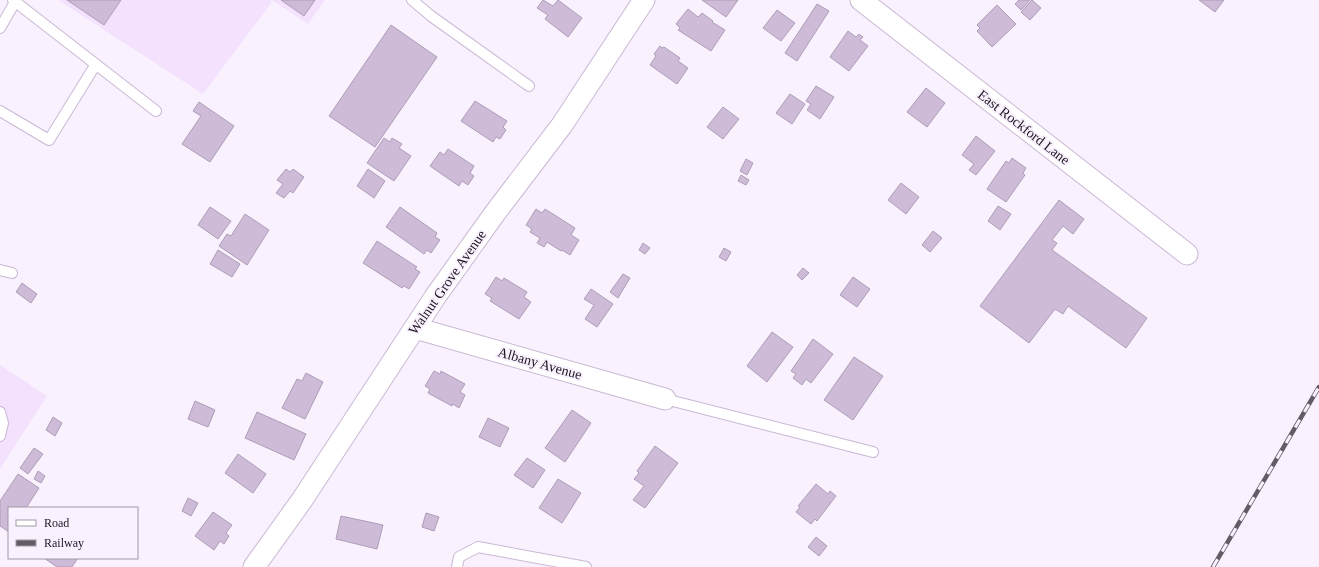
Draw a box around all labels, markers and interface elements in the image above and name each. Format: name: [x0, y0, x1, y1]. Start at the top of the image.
street label: East Rockford Lane: [975, 87, 1072, 168]
street label: Walnut Grove Avenue: [406, 227, 489, 337]
street label: Albany Avenue: [496, 344, 583, 383]
legend: [8, 507, 138, 559]
text: Road: [44, 516, 69, 530]
text: Railway: [44, 536, 84, 550]

